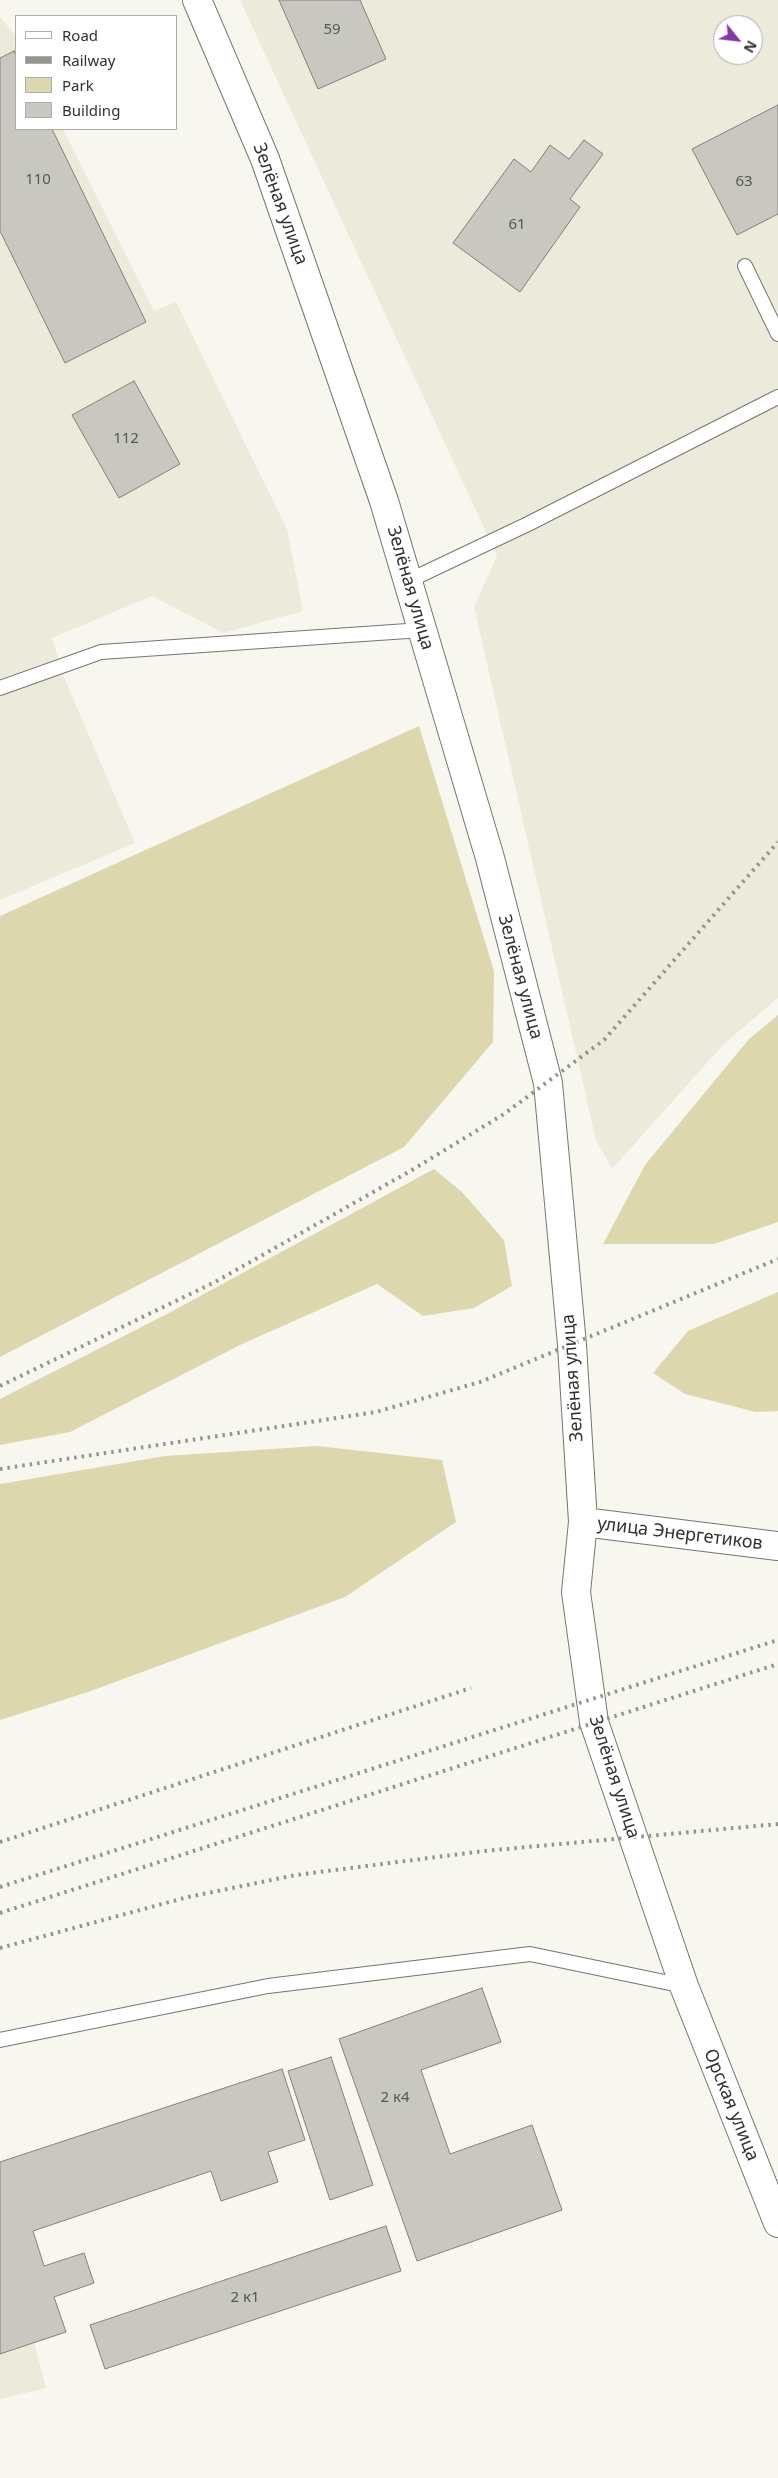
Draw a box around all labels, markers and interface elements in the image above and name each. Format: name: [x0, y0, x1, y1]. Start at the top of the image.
legend: [15, 15, 178, 130]
north arrow: [713, 15, 763, 65]
house number: 59: [323, 21, 341, 39]
text: Road: [62, 25, 98, 45]
text: N: [740, 37, 762, 57]
text: Railway: [62, 50, 115, 70]
text: Park: [62, 75, 94, 95]
text: Building: [62, 100, 120, 120]
street label: Зелёная улица: [248, 140, 312, 268]
house number: 110: [25, 171, 51, 189]
house number: 63: [735, 173, 753, 191]
house number: 61: [508, 216, 526, 234]
house number: 112: [113, 430, 139, 448]
street label: Зелёная улица: [382, 524, 438, 652]
street label: Зелёная улица: [493, 912, 547, 1042]
street label: Зелёная улица: [558, 1313, 588, 1443]
street label: улица Энергетиков: [596, 1513, 764, 1555]
street label: Зелёная улица: [584, 1713, 644, 1841]
street label: Орская улица: [699, 2046, 763, 2164]
house number: 2 к4: [380, 2089, 410, 2107]
house number: 2 к1: [230, 2289, 260, 2307]

